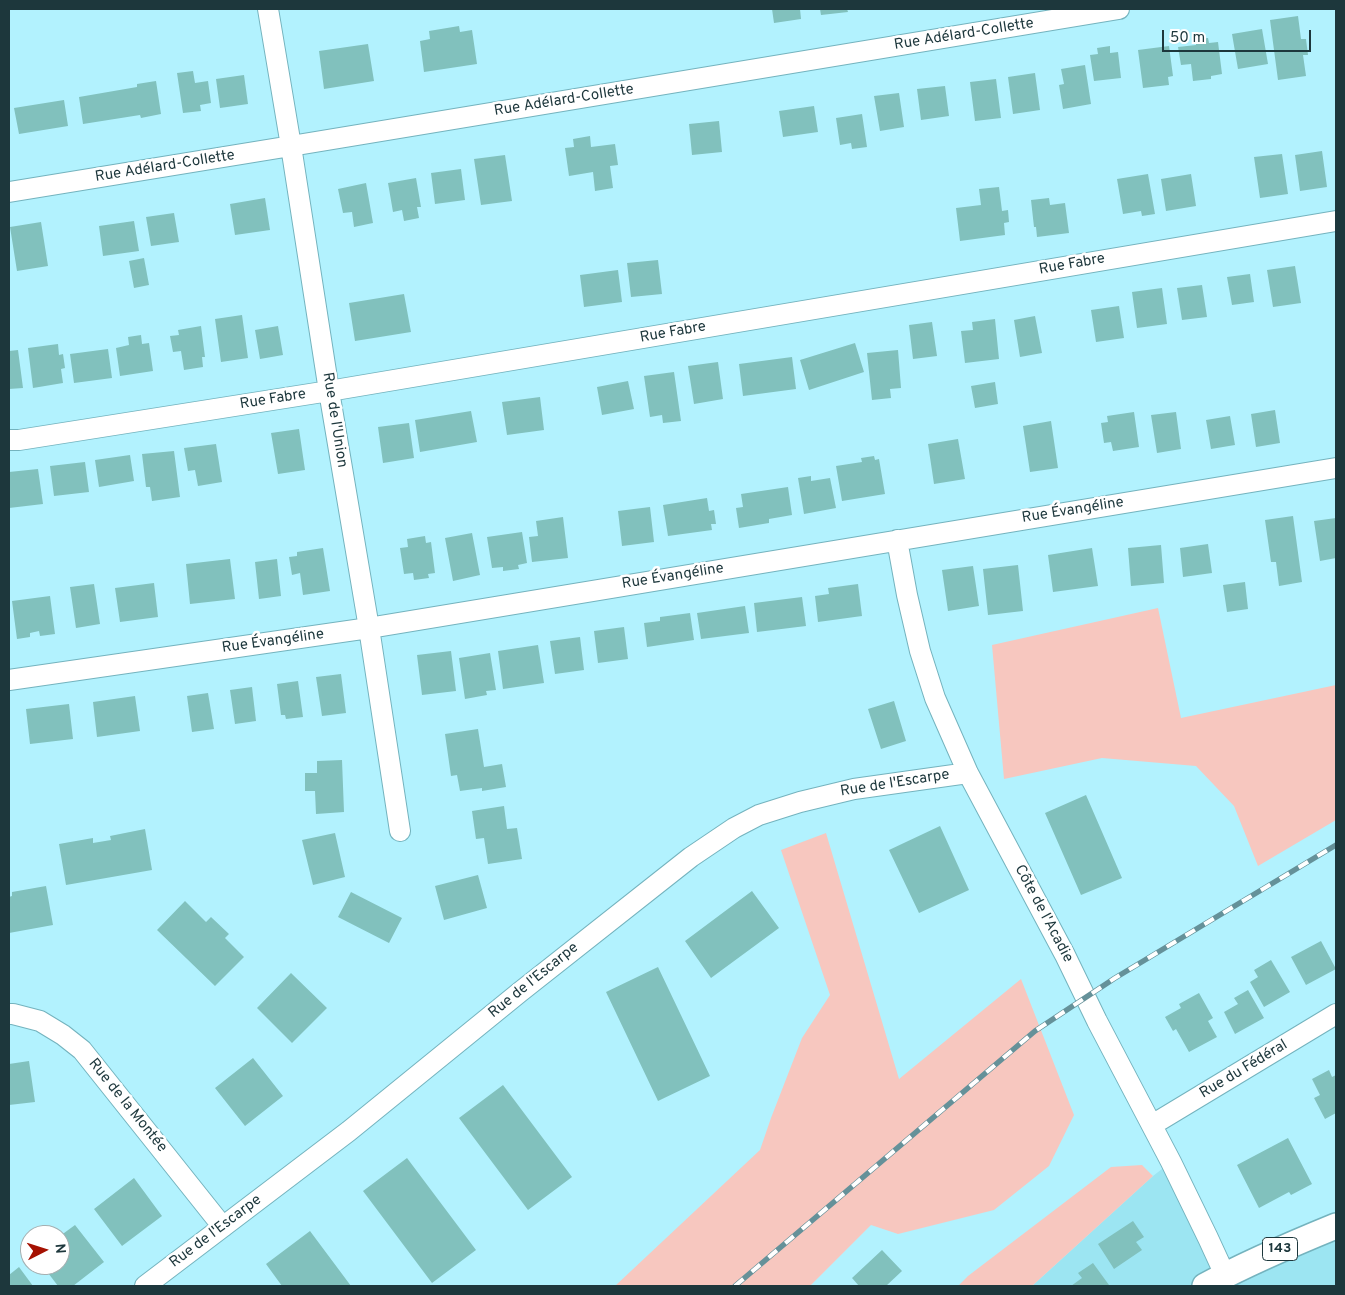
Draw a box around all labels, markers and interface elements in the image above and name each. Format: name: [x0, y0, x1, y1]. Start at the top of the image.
street label: Rue Adélard-Collette: [893, 15, 1035, 55]
scale bar: [1165, 20, 1314, 52]
text: 50 m: [1170, 29, 1205, 48]
street label: Rue Adélard-Collette: [493, 81, 635, 121]
street label: Rue Adélard-Collette: [94, 147, 236, 187]
street label: Rue Fabre: [1038, 250, 1106, 280]
street label: Rue Fabre: [639, 318, 707, 348]
street label: Rue de l'Union: [318, 371, 350, 469]
street label: Rue Fabre: [239, 386, 307, 414]
street label: Rue Évangéline: [1021, 494, 1125, 528]
street label: Rue Évangéline: [621, 560, 725, 594]
street label: Rue Évangéline: [221, 626, 325, 658]
street label: Rue de l'Escarpe: [839, 766, 951, 802]
street label: Côte de l'Acadie: [1010, 862, 1076, 966]
street label: Rue de l'Escarpe: [485, 939, 583, 1023]
street label: Rue du Fédéral: [1197, 1037, 1291, 1103]
street label: Rue de la Montée: [84, 1056, 170, 1156]
street label: Rue de l'Escarpe: [166, 1192, 266, 1272]
north arrow: [20, 1225, 70, 1275]
road number: 143: [1262, 1238, 1298, 1260]
text: N: [51, 1243, 68, 1254]

